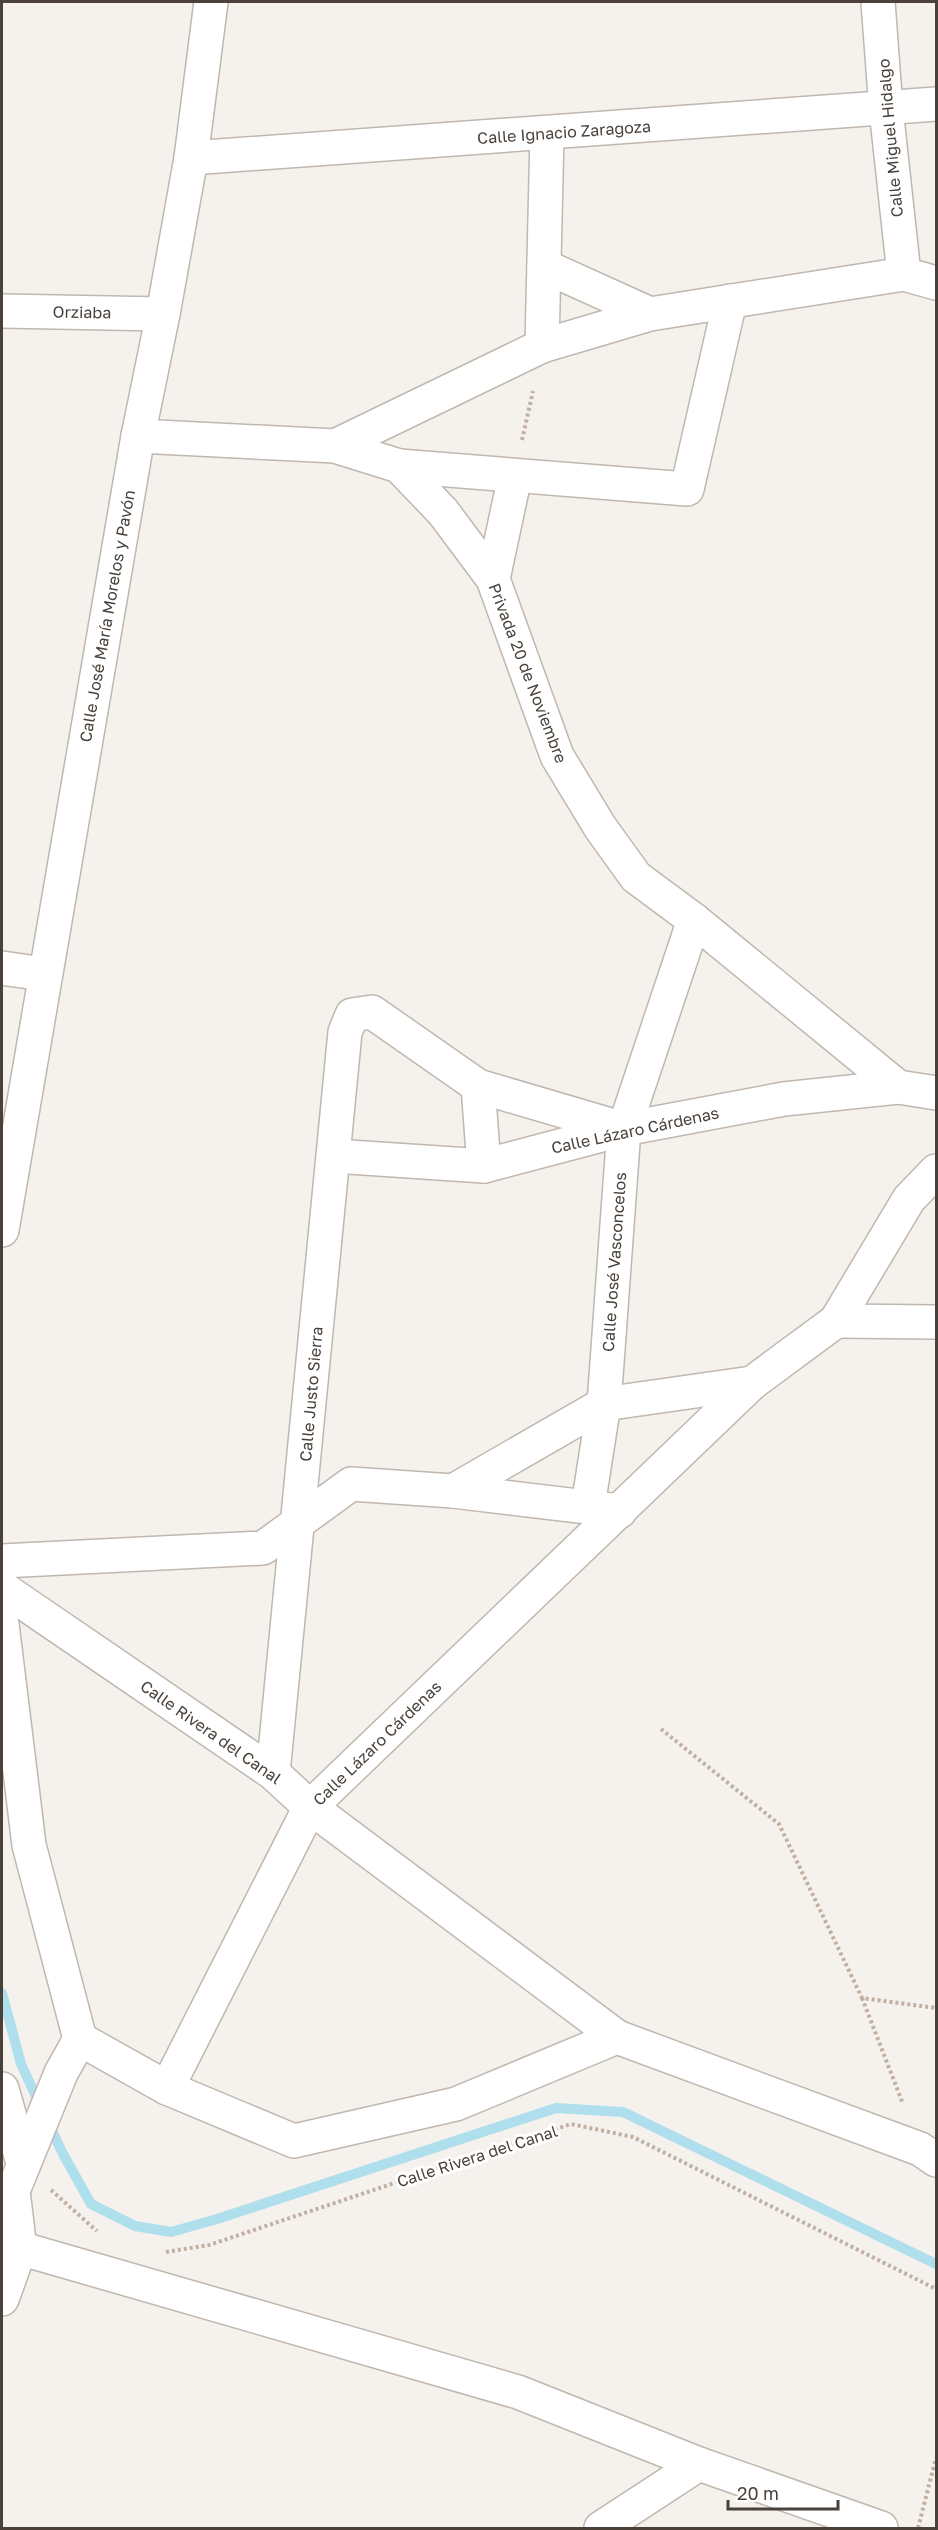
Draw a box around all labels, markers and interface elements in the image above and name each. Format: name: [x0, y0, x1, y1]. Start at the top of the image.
street label: Calle Miguel Hidalgo: [873, 58, 907, 218]
street label: Calle Ignacio Zaragoza: [476, 116, 652, 148]
street label: Orziaba: [53, 301, 111, 323]
street label: Calle José María Morelos y Pavón: [75, 488, 139, 744]
street label: Privada 20 de Noviembre: [484, 580, 572, 766]
street label: Calle Lázaro Cárdenas: [549, 1102, 721, 1158]
street label: Calle José Vasconcelos: [598, 1172, 630, 1352]
street label: Calle Justo Sierra: [295, 1326, 327, 1462]
street label: Calle Rivera del Canal: [137, 1676, 285, 1788]
street label: Calle Lázaro Cárdenas: [309, 1676, 445, 1810]
street label: Calle Rivera del Canal: [394, 2121, 560, 2191]
scale bar: [728, 2473, 838, 2511]
text: 20 m: [737, 2482, 779, 2504]

